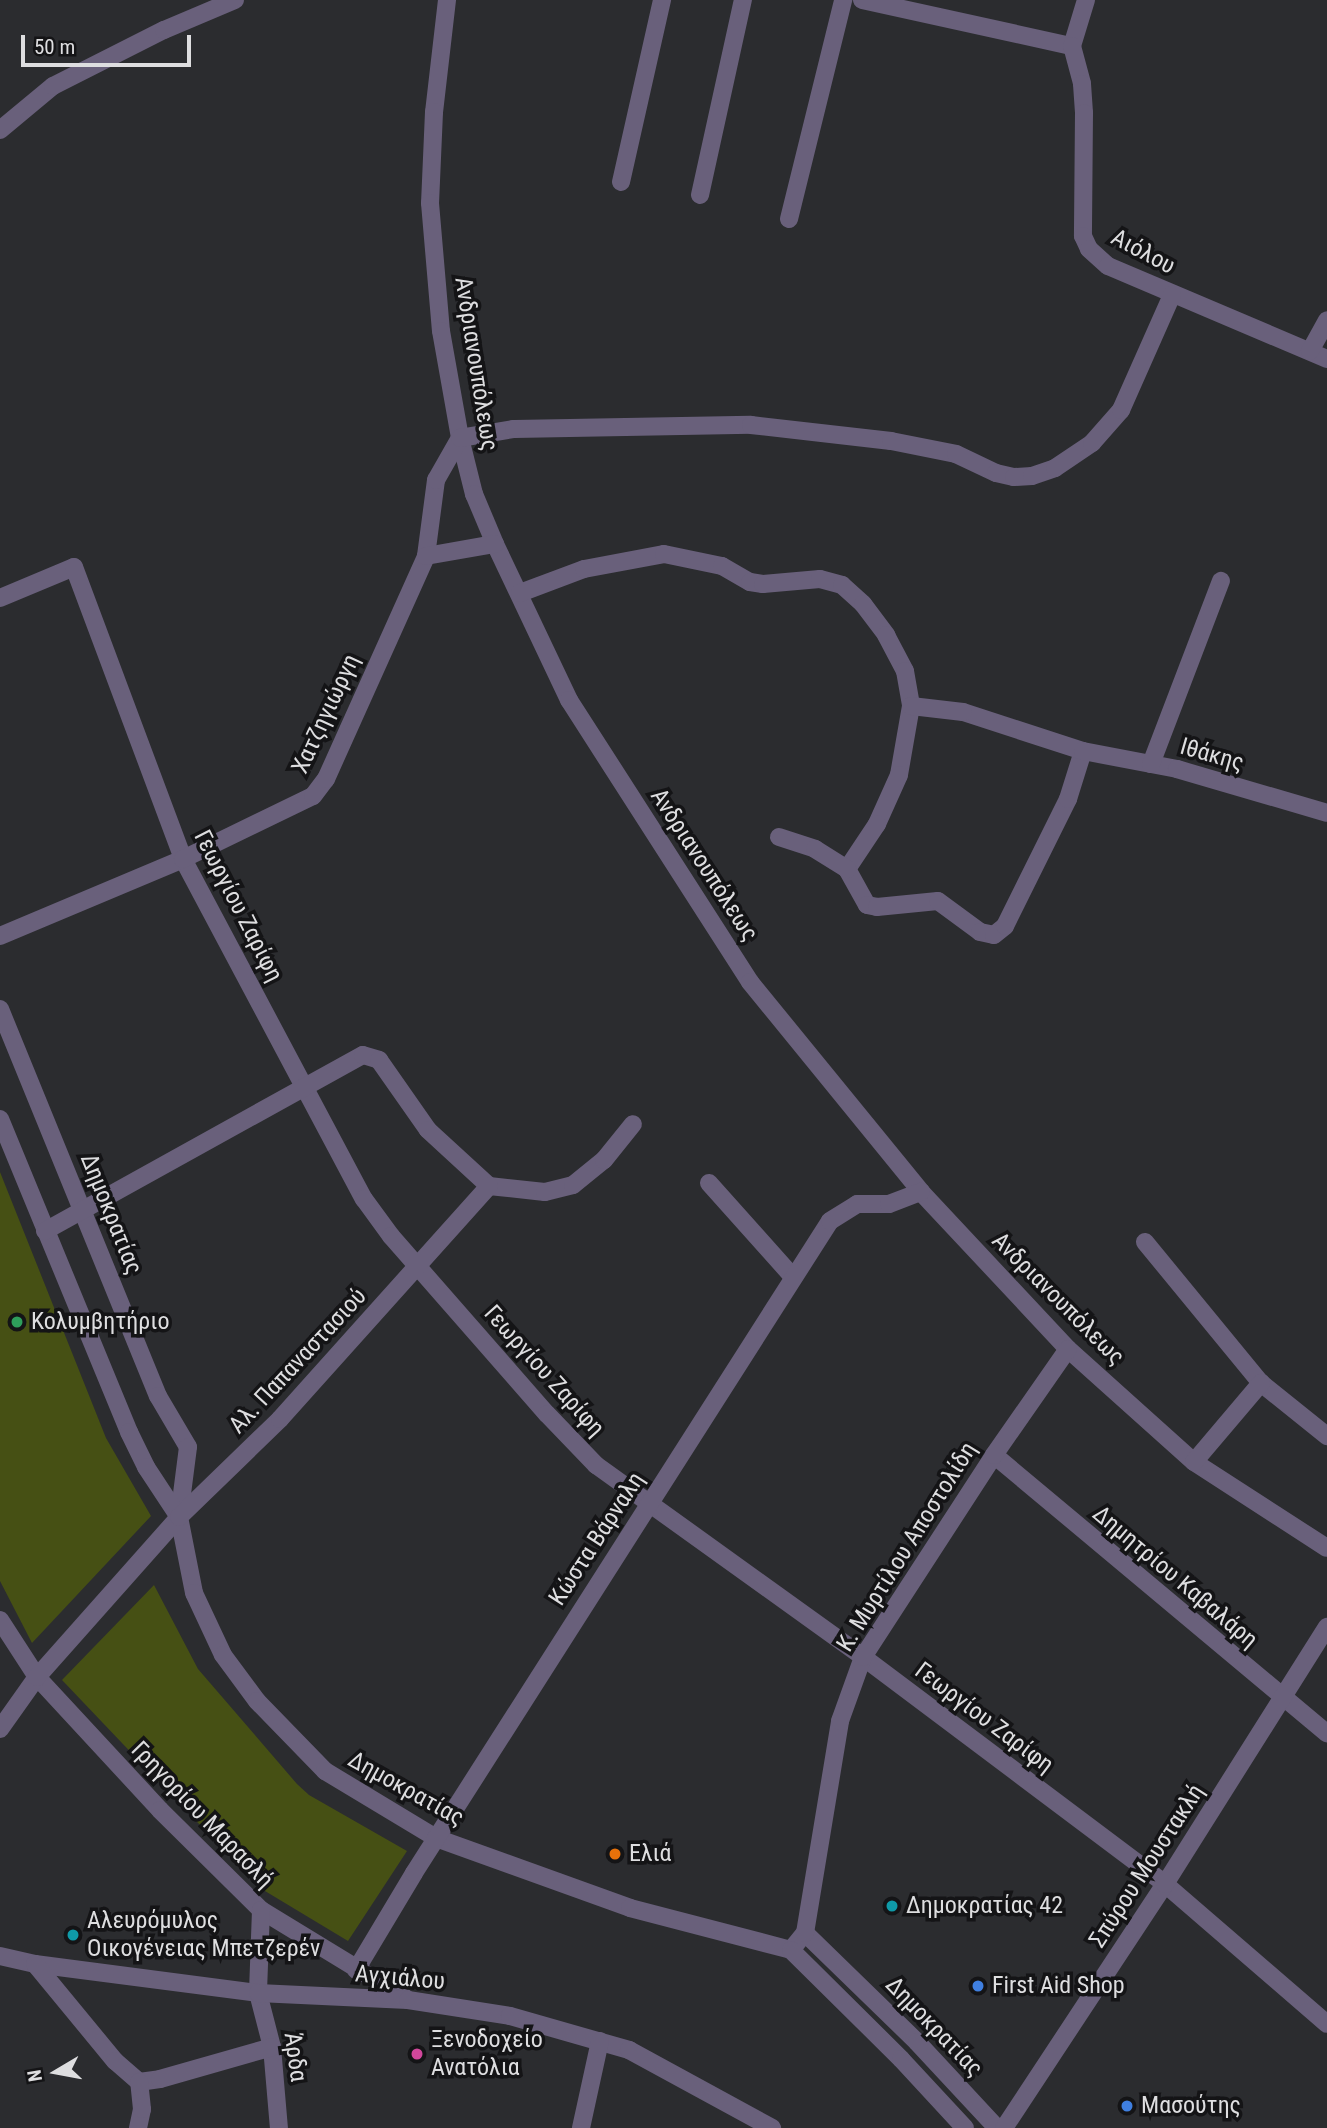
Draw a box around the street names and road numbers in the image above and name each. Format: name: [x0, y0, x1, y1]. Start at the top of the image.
street label: Αιόλου: [1106, 223, 1180, 281]
street label: Ανδριανουπόλεως: [448, 275, 504, 453]
street label: Χατζηγιώργη: [286, 650, 366, 778]
street label: Ιθάκης: [1177, 732, 1247, 778]
street label: Ανδριανουπόλεως: [644, 783, 764, 947]
street label: Γεωργίου Ζαρίφη: [187, 825, 289, 987]
street label: Δημοκρατίας: [74, 1149, 148, 1279]
street label: Ανδριανουπόλεως: [986, 1227, 1130, 1371]
street label: Αλ. Παπαναστασιού: [223, 1282, 373, 1440]
street label: Γεωργίου Ζαρίφη: [478, 1300, 610, 1442]
street label: Κ. Μυρτίλου Αποστολίδη: [831, 1437, 983, 1657]
street label: Κώστα Βάρναλη: [543, 1467, 651, 1611]
street label: Δημητρίου Καβαλάρη: [1087, 1500, 1263, 1654]
street label: Γεωργίου Ζαρίφη: [909, 1656, 1059, 1780]
street label: Γρηγορίου Μαρασλή: [125, 1736, 279, 1894]
street label: Δημοκρατίας: [343, 1745, 469, 1833]
street label: Σπύρου Μουστακλή: [1083, 1779, 1211, 1953]
street label: Αγχιάλου: [354, 1960, 446, 1996]
street label: Δημοκρατίας: [879, 1971, 989, 2083]
street label: Άρδα: [277, 2030, 313, 2084]

